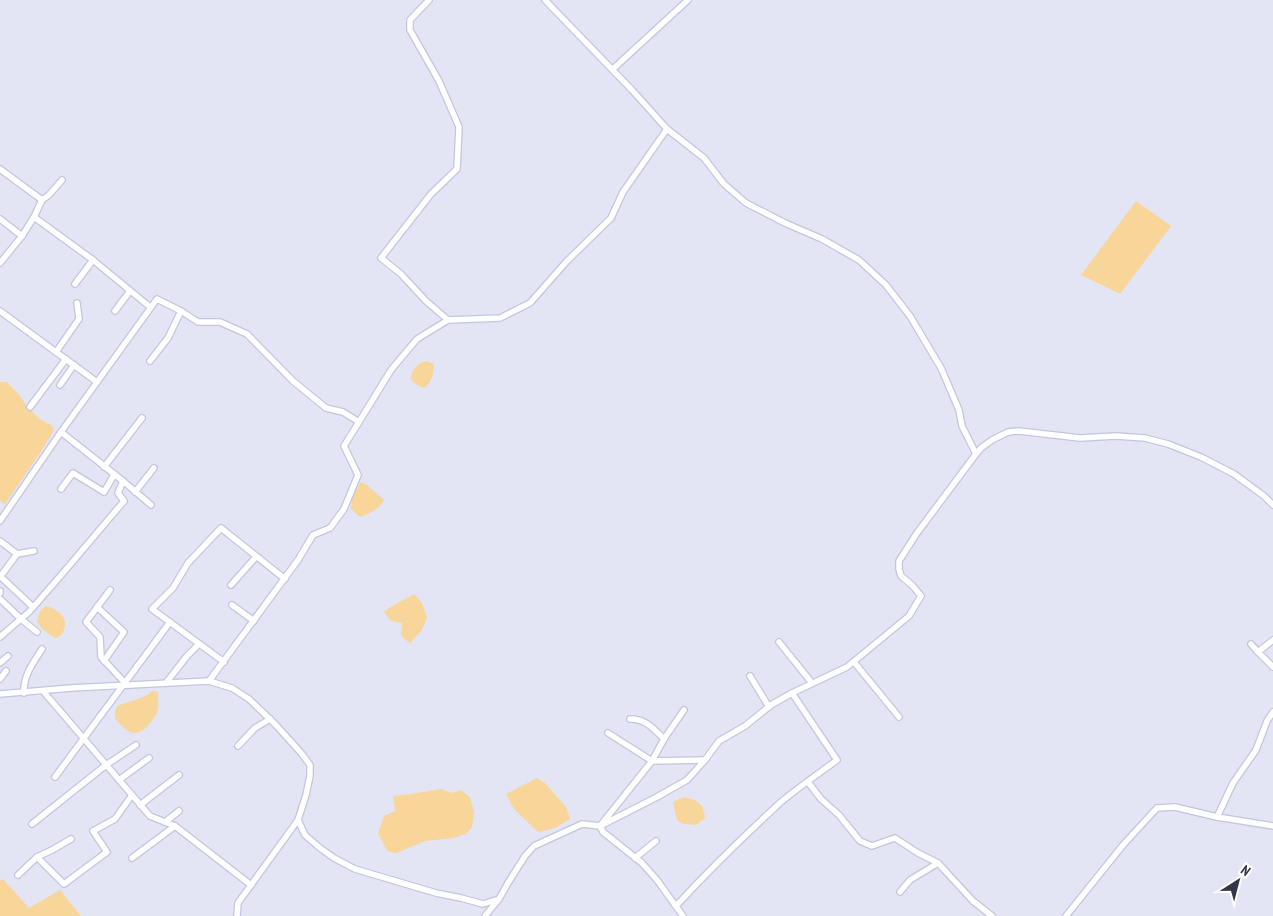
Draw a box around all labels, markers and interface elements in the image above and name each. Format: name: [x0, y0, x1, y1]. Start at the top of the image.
north arrow: [1213, 856, 1263, 906]
text: N: [1237, 861, 1254, 880]

